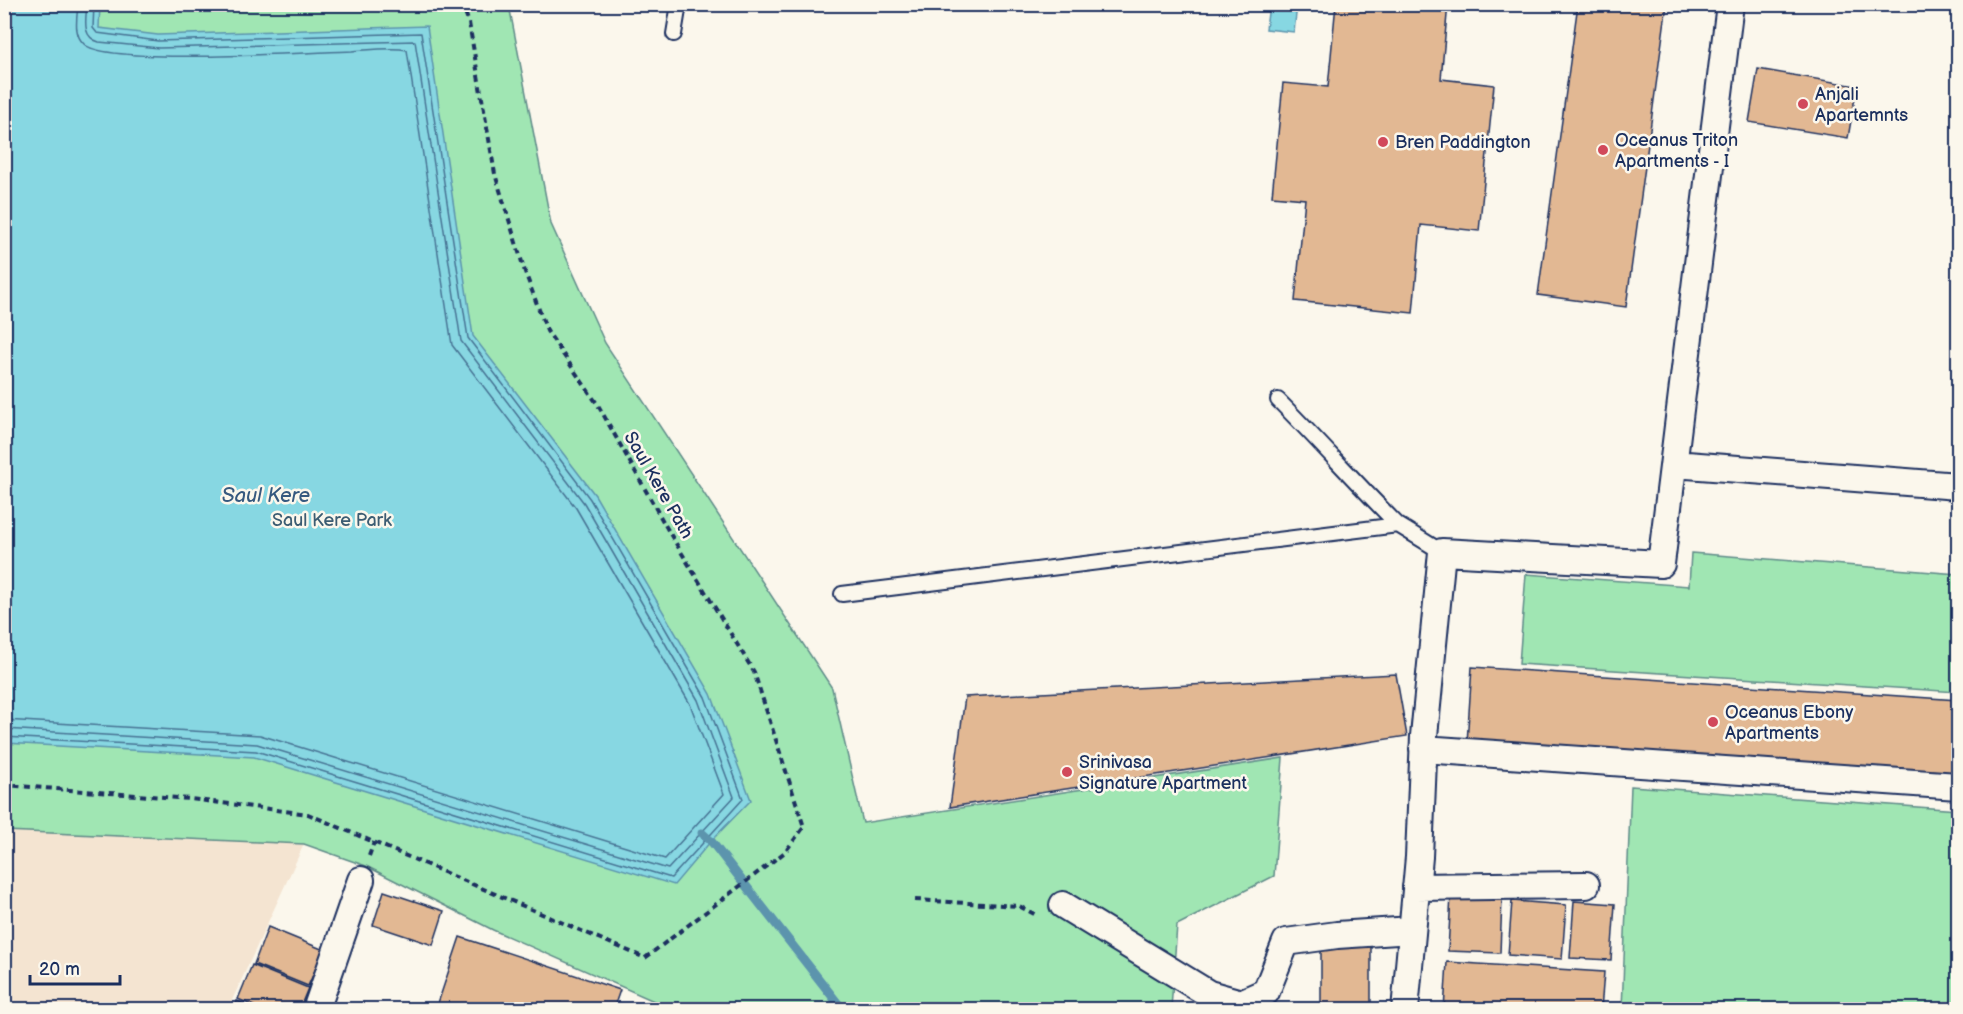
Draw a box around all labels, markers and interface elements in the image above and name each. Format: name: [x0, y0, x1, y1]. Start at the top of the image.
place label: Anjali Apartemnts: [1815, 84, 1908, 126]
marker: Anjali Apartemnts: [1796, 97, 1810, 111]
place label: Oceanus Triton Apartments - I: [1615, 130, 1738, 172]
place label: Bren Paddington: [1395, 132, 1531, 153]
marker: Bren Paddington: [1376, 135, 1390, 149]
marker: Oceanus Triton Apartments - I: [1596, 143, 1610, 157]
street label: Saul Kere Path: [619, 428, 698, 542]
water label: Saul Kere: [222, 484, 311, 508]
park label: Saul Kere Park: [272, 510, 392, 531]
place label: Oceanus Ebony Apartments: [1725, 702, 1854, 744]
marker: Oceanus Ebony Apartments: [1706, 715, 1720, 729]
place label: Srinivasa Signature Apartment: [1079, 752, 1248, 794]
marker: Srinivasa Signature Apartment: [1060, 765, 1074, 779]
scale bar: [30, 948, 120, 986]
text: 20 m: [39, 959, 80, 980]

